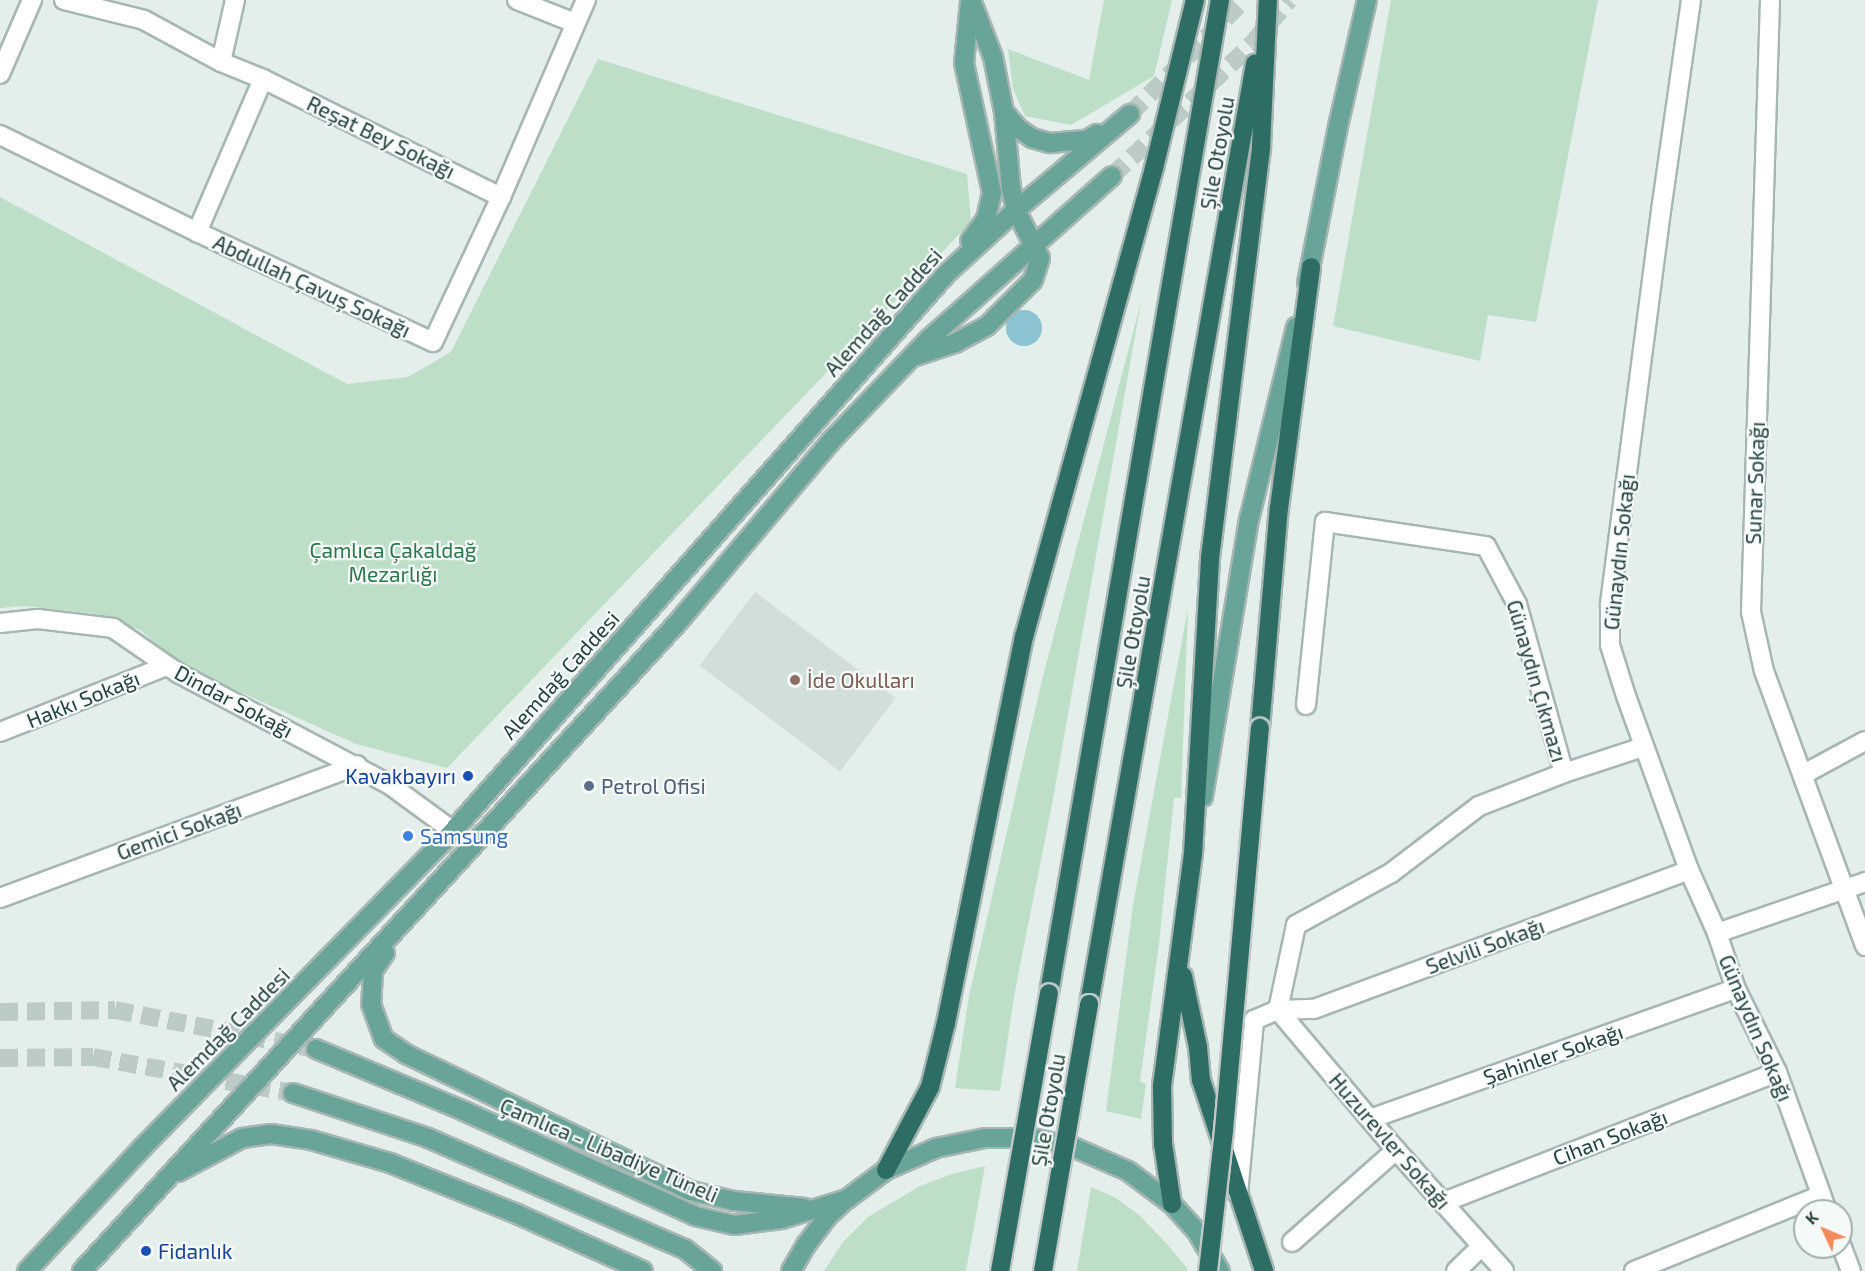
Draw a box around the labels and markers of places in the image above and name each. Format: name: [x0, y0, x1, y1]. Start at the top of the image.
place label: İde Okulları: [807, 667, 915, 693]
marker: İde Okulları: [788, 673, 802, 687]
place label: Kavakbayırı: [345, 763, 456, 789]
marker: Kavakbayırı: [461, 769, 475, 783]
place label: Petrol Ofisi: [601, 773, 706, 799]
marker: Petrol Ofisi: [582, 779, 596, 793]
place label: Samsung: [420, 823, 508, 849]
marker: Samsung: [401, 829, 415, 843]
place label: Fidanlık: [158, 1238, 232, 1264]
marker: Fidanlık: [139, 1244, 153, 1258]

